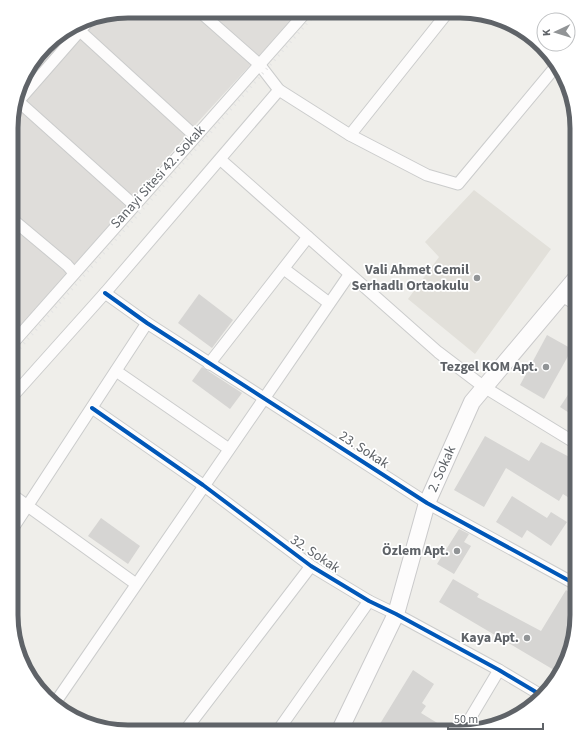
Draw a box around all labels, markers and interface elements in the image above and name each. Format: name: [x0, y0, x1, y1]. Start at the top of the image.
north arrow: [536, 12, 576, 52]
text: K: [539, 29, 554, 37]
street label: Sanayi Sitesi 42. Sokak: [106, 121, 210, 233]
place label: Vali Ahmet Cemil Serhadlı Ortaokulu: [352, 260, 469, 296]
marker: Vali Ahmet Cemil Serhadlı Ortaokulu: [472, 273, 482, 283]
place label: Tezgel KOM Apt.: [440, 357, 538, 377]
marker: Tezgel KOM Apt.: [541, 362, 551, 372]
street label: 23. Sokak: [335, 426, 393, 474]
street label: 2. Sokak: [423, 442, 461, 495]
street label: 32. Sokak: [286, 530, 344, 578]
place label: Özlem Apt.: [382, 541, 449, 561]
marker: Özlem Apt.: [452, 546, 462, 556]
place label: Kaya Apt.: [461, 628, 519, 648]
marker: Kaya Apt.: [522, 633, 532, 643]
scale bar: [448, 705, 543, 731]
text: 50 m: [454, 711, 478, 728]

